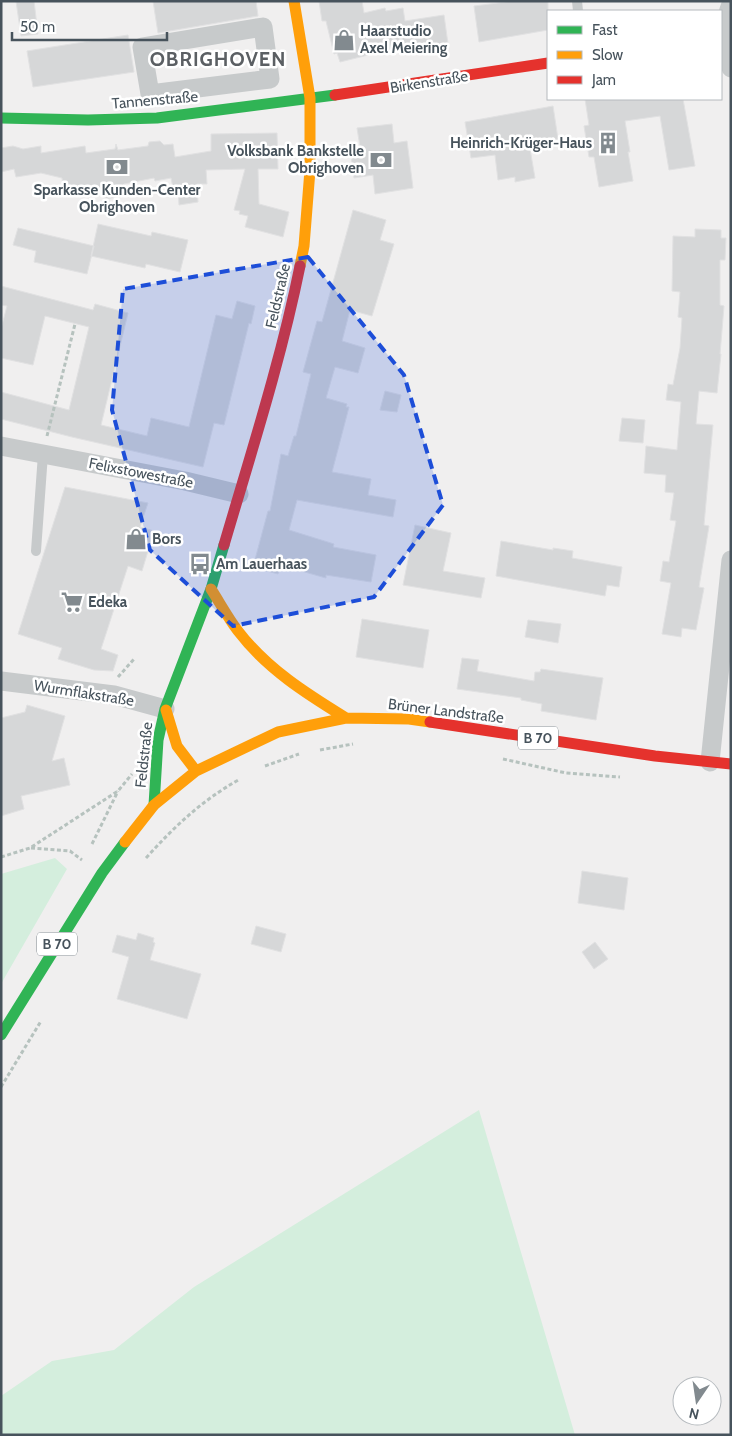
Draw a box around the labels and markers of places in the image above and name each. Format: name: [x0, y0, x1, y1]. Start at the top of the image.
place label: Haarstudio Axel Meiering: [360, 22, 448, 57]
shop icon: Haarstudio Axel Meiering: [331, 27, 357, 53]
building icon: Heinrich-Krüger-Haus: [595, 130, 621, 156]
place label: Heinrich-Krüger-Haus: [450, 134, 592, 152]
place label: Volksbank Bankstelle Obrighoven: [227, 142, 364, 177]
bank icon: Volksbank Bankstelle Obrighoven: [368, 147, 394, 173]
bank icon: Sparkasse Kunden-Center Obrighoven: [104, 154, 130, 180]
place label: Sparkasse Kunden-Center Obrighoven: [33, 181, 201, 216]
shop icon: Bors: [123, 526, 149, 552]
place label: Bors: [152, 530, 181, 548]
bus stop icon: Am Lauerhaas: [187, 551, 213, 577]
place label: Am Lauerhaas: [216, 555, 307, 573]
supermarket icon: Edeka: [59, 589, 85, 615]
place label: Edeka: [88, 593, 128, 611]

